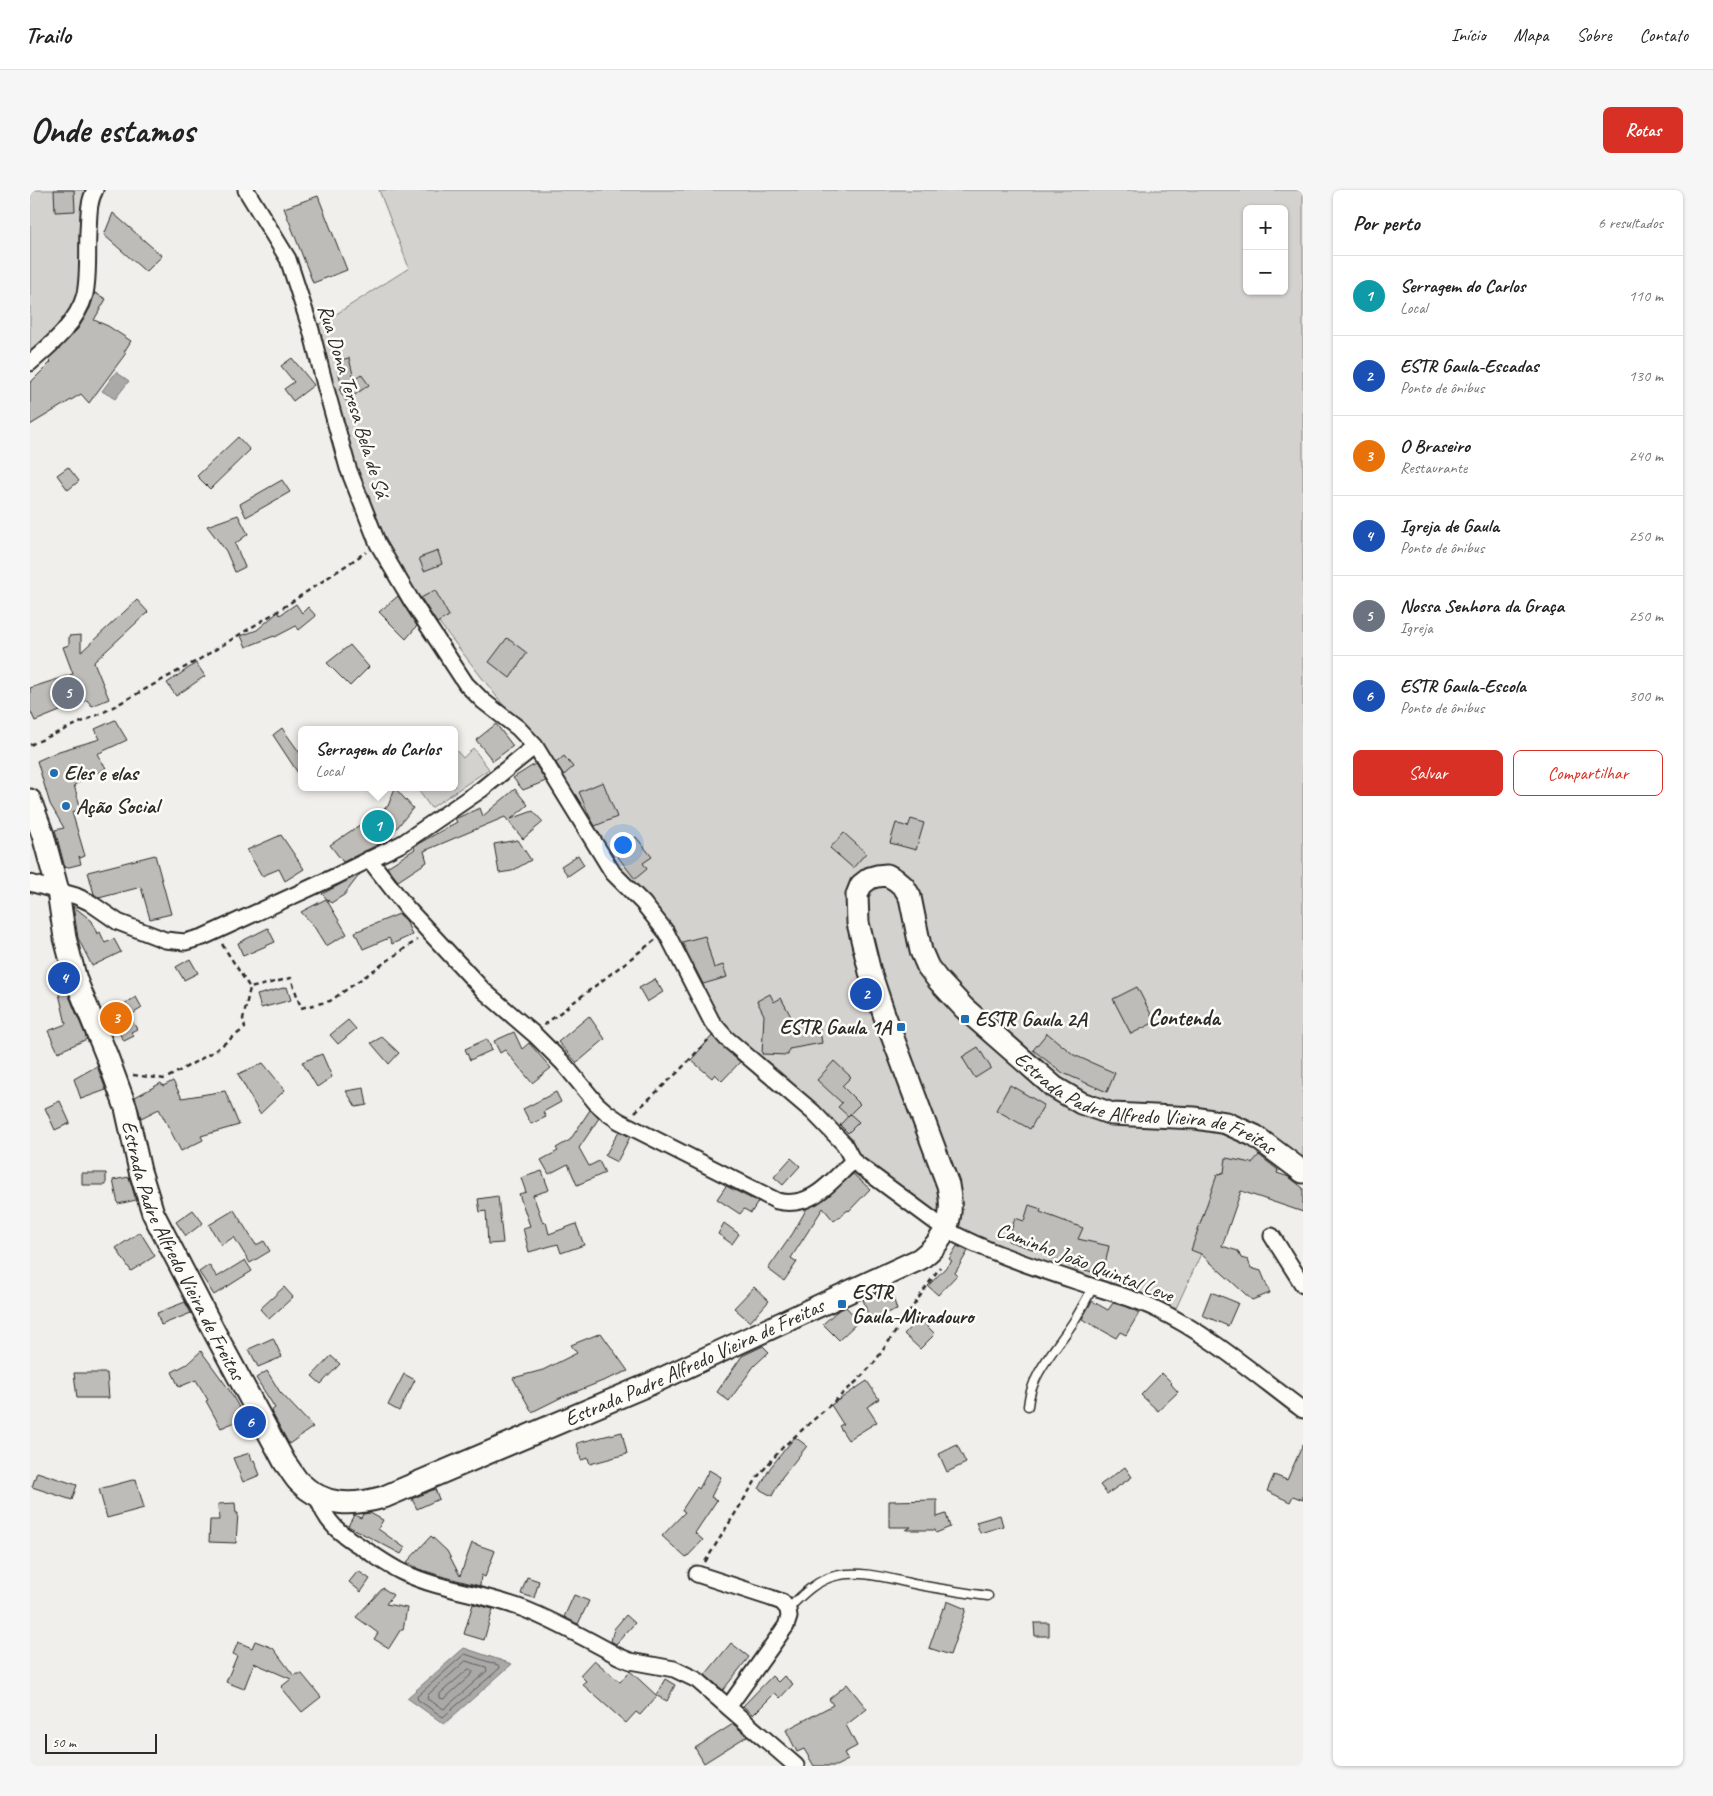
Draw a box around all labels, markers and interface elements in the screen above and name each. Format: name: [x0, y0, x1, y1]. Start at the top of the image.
text: Trailo: [25, 20, 71, 50]
text: Início: [1451, 24, 1486, 46]
text: Mapa: [1514, 24, 1548, 46]
text: Sobre: [1576, 24, 1612, 46]
text: Contato: [1640, 24, 1688, 46]
button: Rotas: [1603, 107, 1683, 153]
text: Onde estamos: [30, 108, 195, 153]
map controls: [1243, 205, 1288, 295]
button: +: [1243, 205, 1288, 250]
text: Por perto: [1353, 210, 1420, 236]
text: 6 resultados: [1598, 213, 1663, 233]
button: −: [1243, 250, 1288, 295]
text: Serragem do Carlos: [1400, 274, 1525, 298]
text: 1: [1365, 286, 1373, 306]
text: 110 m: [1629, 286, 1663, 306]
text: Local: [1400, 298, 1427, 318]
street label: Rua Dona Teresa Bela de Sá: [312, 301, 396, 502]
text: ESTR Gaula-Escadas: [1400, 354, 1538, 378]
text: 2: [1365, 366, 1373, 386]
text: 130 m: [1629, 366, 1663, 386]
text: Ponto de ônibus: [1400, 378, 1484, 398]
text: O Braseiro: [1400, 434, 1470, 458]
text: 3: [1365, 446, 1373, 466]
text: 240 m: [1629, 446, 1663, 466]
text: Restaurante: [1400, 458, 1467, 478]
text: Igreja de Gaula: [1400, 514, 1499, 538]
text: 4: [1365, 526, 1373, 546]
text: 250 m: [1629, 526, 1663, 546]
text: Ponto de ônibus: [1400, 538, 1484, 558]
text: Nossa Senhora da Graça: [1400, 594, 1564, 618]
text: 5: [1366, 606, 1372, 626]
text: 250 m: [1629, 606, 1663, 626]
text: Igreja: [1400, 618, 1433, 638]
pin: 5: [52, 674, 84, 712]
text: ESTR Gaula-Escola: [1400, 674, 1526, 698]
text: 6: [1365, 686, 1373, 706]
text: 300 m: [1629, 686, 1663, 706]
text: Ponto de ônibus: [1400, 698, 1484, 718]
popup: [298, 726, 458, 791]
text: Serragem do Carlos: [315, 737, 441, 761]
button: Salvar: [1353, 750, 1503, 796]
button: Compartilhar: [1513, 750, 1663, 796]
place label: Eles e elas: [64, 760, 141, 786]
text: Local: [315, 761, 343, 781]
marker: Eles e elas: [48, 767, 60, 779]
place label: Ação Social: [76, 793, 163, 819]
marker: Ação Social: [60, 800, 72, 812]
pin: 1: [362, 807, 394, 845]
your location: [610, 832, 636, 858]
pin: 4: [48, 959, 80, 997]
pin: 2: [850, 975, 882, 1013]
pin: 3: [100, 999, 132, 1037]
district label: Contenda: [1148, 1004, 1221, 1032]
place label: ESTR Gaula 2A: [975, 1006, 1088, 1032]
marker: ESTR Gaula 2A: [959, 1013, 971, 1025]
place label: ESTR Gaula 1A: [780, 1014, 892, 1040]
marker: ESTR Gaula 1A: [895, 1021, 907, 1033]
street label: Estrada Padre Alfredo Vieira de Freitas: [1009, 1045, 1283, 1161]
street label: Estrada Padre Alfredo Vieira de Freitas: [116, 1118, 252, 1386]
street label: Caminho João Quintal Leve: [993, 1216, 1178, 1308]
place label: ESTR Gaula-Miradouro: [852, 1279, 976, 1329]
street label: Estrada Padre Alfredo Vieira de Freitas: [561, 1292, 830, 1432]
marker: ESTR Gaula-Miradouro: [836, 1298, 848, 1310]
pin: 6: [234, 1403, 266, 1441]
scale bar: [45, 1731, 158, 1754]
text: 50 m: [52, 1734, 76, 1751]

